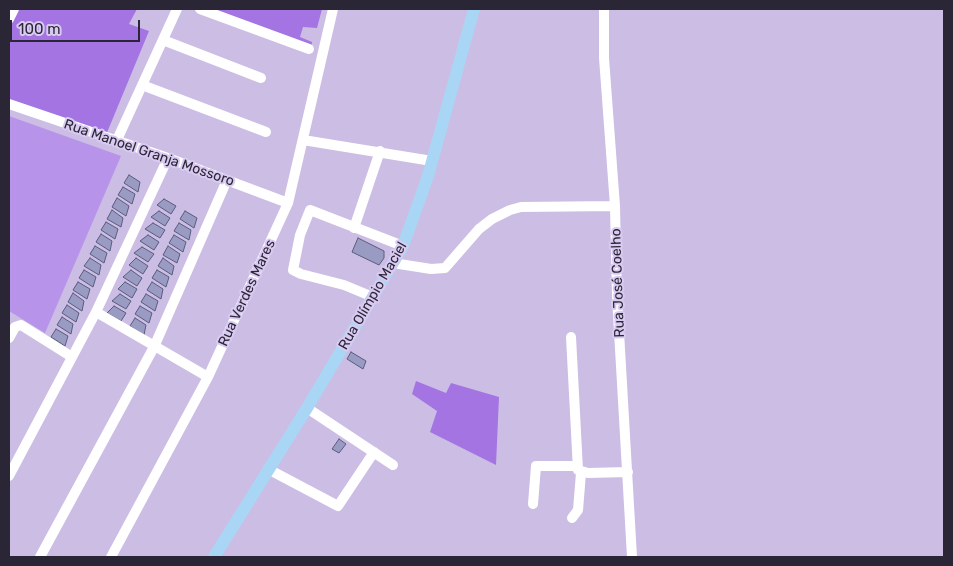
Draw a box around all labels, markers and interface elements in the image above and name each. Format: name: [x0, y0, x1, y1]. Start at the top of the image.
scale bar: [12, 10, 142, 42]
text: 100 m: [18, 20, 60, 38]
street label: Rua Manoel Granja Mossoro: [62, 116, 236, 190]
street label: Rua José Coelho: [608, 228, 628, 338]
street label: Rua Verdes Mares: [215, 237, 279, 349]
street label: Rua Olímpio Maciel: [335, 239, 411, 353]

